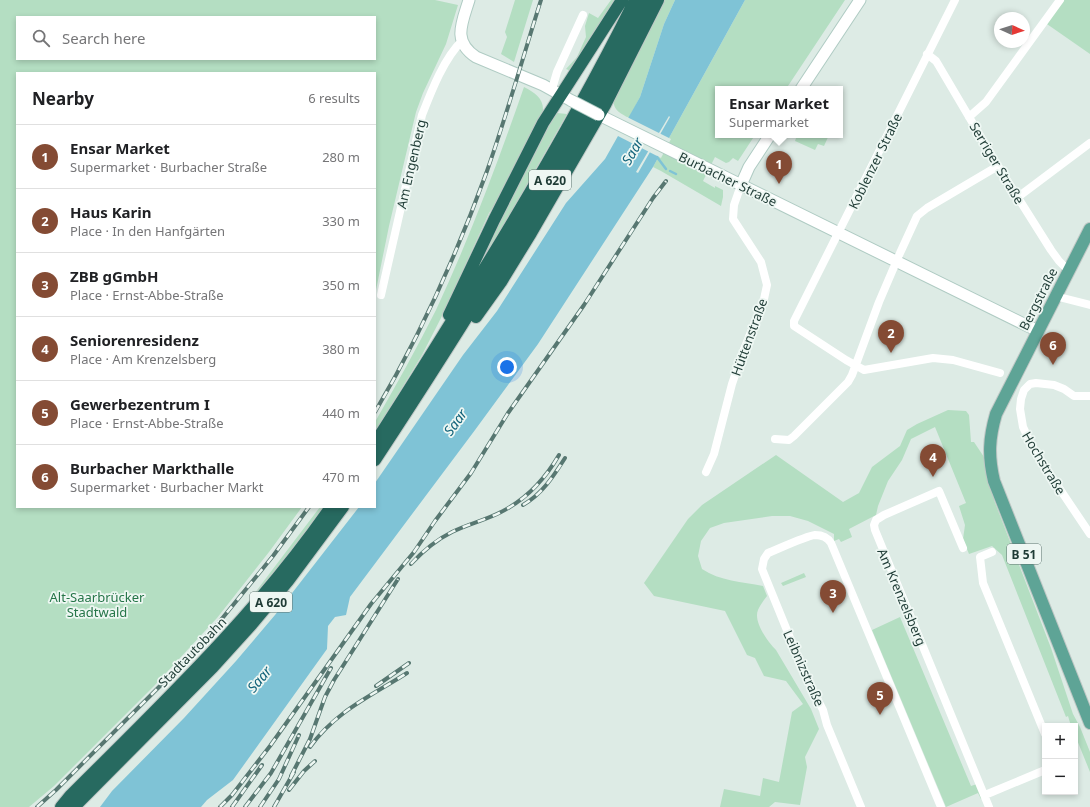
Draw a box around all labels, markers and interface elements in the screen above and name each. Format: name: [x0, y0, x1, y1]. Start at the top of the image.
north arrow: [994, 12, 1030, 48]
search box: [16, 16, 376, 60]
icon: search: [30, 27, 52, 49]
text: Search here: [62, 28, 145, 48]
popup: [715, 86, 843, 138]
text: Nearby: [32, 87, 94, 110]
text: 6 results: [308, 89, 360, 107]
text: Ensar Market: [729, 93, 829, 113]
street label: Koblenzer Straße: [844, 110, 906, 212]
text: Supermarket: [729, 113, 809, 131]
street label: Am Engenberg: [392, 118, 430, 210]
street label: Serriger Straße: [965, 119, 1029, 207]
water label: Saar: [617, 134, 648, 168]
text: Ensar Market: [70, 138, 170, 158]
street label: Burbacher Straße: [676, 147, 780, 211]
text: 1: [41, 148, 49, 166]
text: 280 m: [322, 148, 360, 166]
pin: 1: [766, 151, 792, 184]
text: Supermarket · Burbacher Straße: [70, 158, 267, 176]
road number: A 620: [529, 170, 571, 190]
text: Haus Karin: [70, 202, 152, 222]
text: 2: [41, 212, 49, 230]
text: 330 m: [322, 212, 360, 230]
text: Place · In den Hanfgärten: [70, 222, 225, 240]
street label: Bergstraße: [1015, 265, 1061, 333]
text: ZBB gGmbH: [70, 266, 158, 286]
text: 3: [41, 276, 49, 294]
text: 350 m: [322, 276, 360, 294]
text: Place · Ernst-Abbe-Straße: [70, 286, 224, 304]
street label: Hüttenstraße: [727, 296, 771, 378]
pin: 2: [878, 320, 904, 353]
text: Seniorenresidenz: [70, 330, 199, 350]
pin: 6: [1040, 332, 1066, 365]
text: 4: [41, 340, 49, 358]
text: 380 m: [322, 340, 360, 358]
text: Place · Am Krenzelsberg: [70, 350, 216, 368]
your location: [497, 357, 517, 377]
text: Gewerbezentrum I: [70, 394, 210, 414]
text: 5: [41, 404, 49, 422]
text: 440 m: [322, 404, 360, 422]
water label: Saar: [439, 405, 471, 439]
text: Place · Ernst-Abbe-Straße: [70, 414, 224, 432]
street label: Hochstraße: [1018, 428, 1070, 498]
pin: 4: [920, 444, 946, 477]
text: Burbacher Markthalle: [70, 458, 234, 478]
text: 6: [41, 468, 49, 486]
text: 470 m: [322, 468, 360, 486]
text: Supermarket · Burbacher Markt: [70, 478, 263, 496]
road number: B 51: [1007, 544, 1041, 564]
street label: Am Krenzelsberg: [873, 546, 931, 648]
pin: 3: [820, 580, 846, 613]
park label: Alt-Saarbrücker Stadtwald: [50, 588, 145, 621]
road number: A 620: [250, 592, 292, 612]
street label: Stadtautobahn: [154, 613, 230, 691]
street label: Leibnizstraße: [779, 627, 829, 709]
water label: Saar: [243, 662, 276, 696]
pin: 5: [867, 682, 893, 715]
map controls: [1042, 723, 1078, 795]
button: +: [1042, 723, 1078, 759]
button: −: [1042, 759, 1078, 795]

